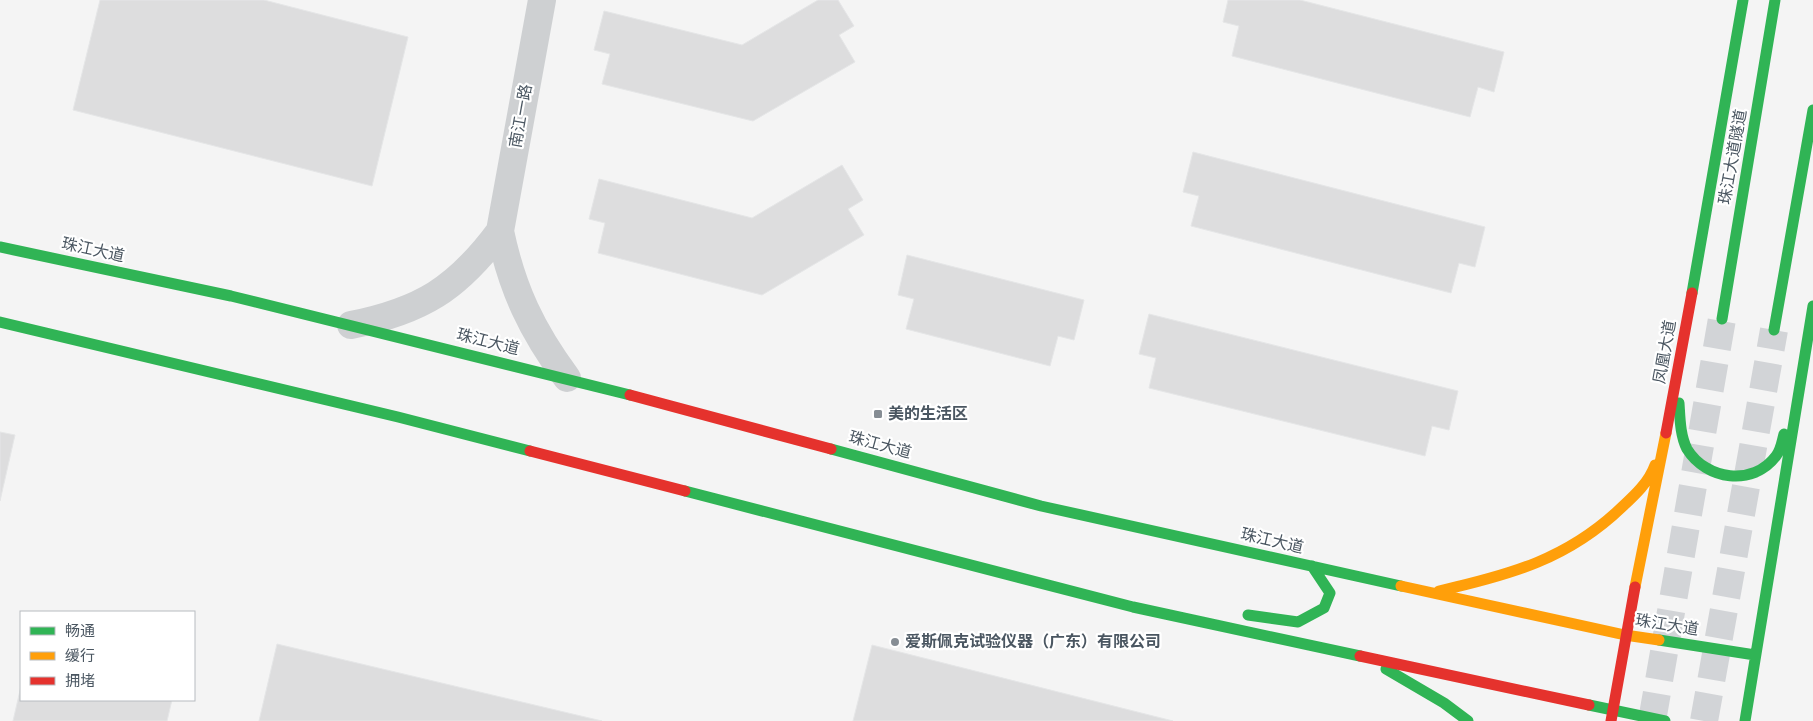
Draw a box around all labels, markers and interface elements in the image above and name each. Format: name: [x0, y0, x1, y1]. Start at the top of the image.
street label: 南江一路: [505, 83, 537, 149]
street label: 珠江大道隧道: [1714, 108, 1752, 206]
street label: 珠江大道: [59, 233, 127, 267]
street label: 凤凰大道: [1649, 319, 1681, 385]
street label: 珠江大道: [454, 324, 522, 360]
place label: 美的生活区: [888, 403, 968, 425]
marker: 美的生活区: [872, 408, 884, 420]
street label: 珠江大道: [846, 426, 914, 464]
street label: 珠江大道: [1238, 523, 1306, 559]
street label: 珠江大道: [1634, 609, 1700, 641]
legend: [20, 611, 195, 701]
text: 畅通: [65, 621, 95, 642]
place label: 爱斯佩克试验仪器（广东）有限公司: [905, 631, 1161, 653]
marker: 爱斯佩克试验仪器（广东）有限公司: [889, 636, 901, 648]
text: 缓行: [65, 646, 95, 667]
text: 拥堵: [65, 671, 95, 692]

